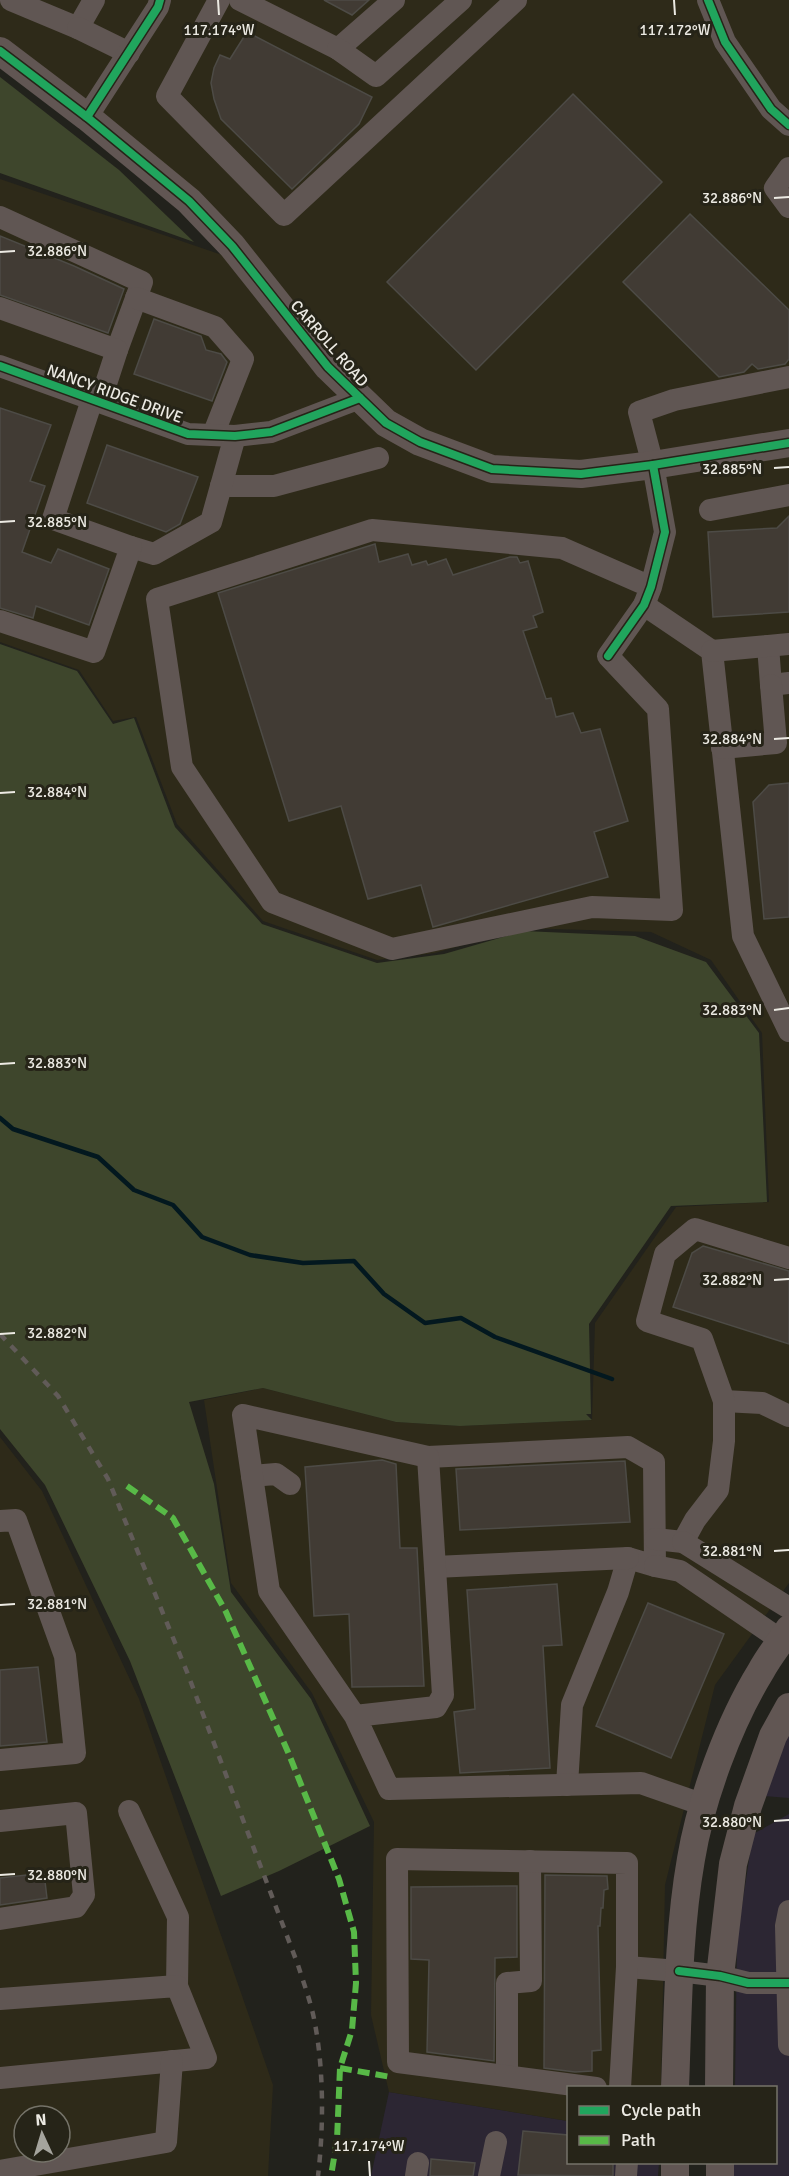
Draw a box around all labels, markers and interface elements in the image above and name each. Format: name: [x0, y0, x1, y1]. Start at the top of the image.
text: 117.174°W: [184, 21, 255, 39]
text: 117.172°W: [640, 21, 711, 39]
text: 32.886°N: [702, 189, 762, 207]
text: 32.886°N: [27, 242, 87, 260]
street label: CARROLL ROAD: [286, 296, 372, 391]
street label: NANCY RIDGE DRIVE: [44, 360, 185, 428]
text: 32.885°N: [702, 460, 762, 478]
text: 32.885°N: [27, 513, 87, 531]
text: 32.884°N: [702, 730, 762, 748]
text: 32.884°N: [27, 783, 87, 801]
text: 32.883°N: [702, 1001, 762, 1019]
text: 32.883°N: [27, 1054, 87, 1072]
text: 32.882°N: [702, 1271, 762, 1289]
text: 32.882°N: [27, 1324, 87, 1342]
text: 32.881°N: [702, 1542, 762, 1560]
text: 32.881°N: [27, 1595, 87, 1613]
text: 32.880°N: [702, 1813, 762, 1831]
text: 32.880°N: [27, 1866, 87, 1884]
legend: [567, 2086, 777, 2164]
text: Cycle path: [621, 2099, 701, 2121]
north arrow: [12, 2104, 72, 2164]
text: N: [35, 2110, 47, 2130]
text: Path: [621, 2129, 656, 2151]
text: 117.174°W: [334, 2137, 405, 2155]

